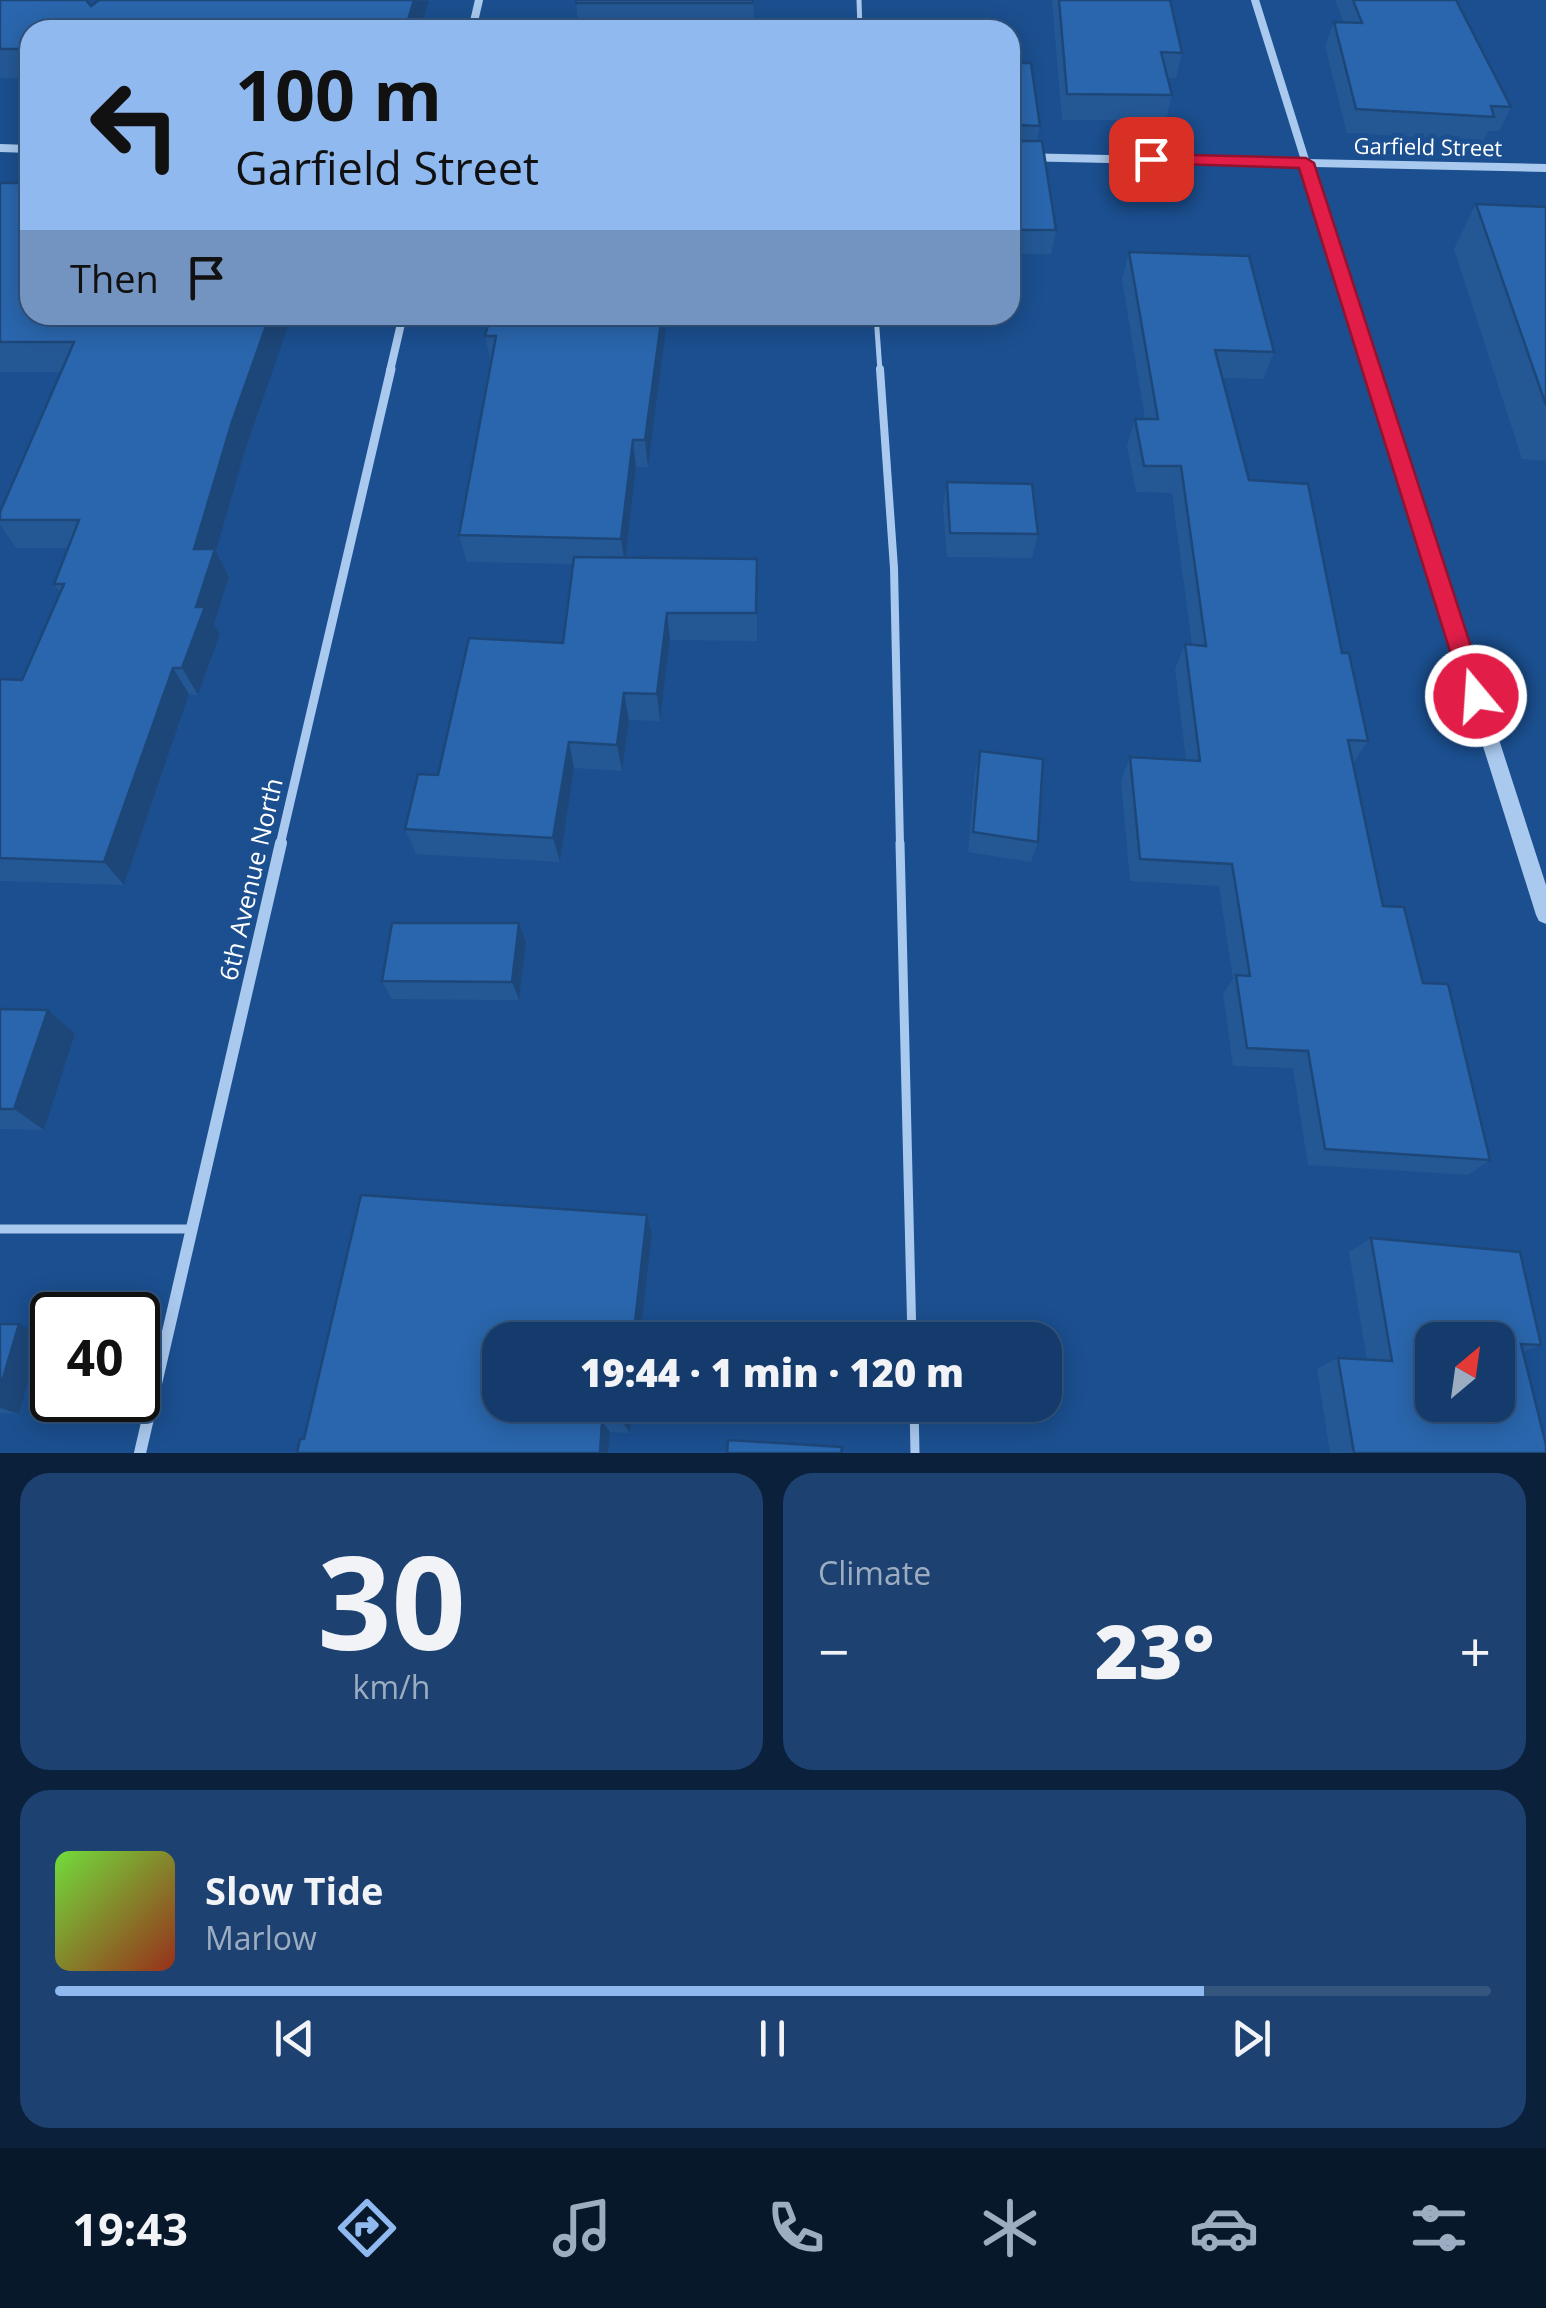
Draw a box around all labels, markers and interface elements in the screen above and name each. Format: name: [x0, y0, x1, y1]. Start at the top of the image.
text: 100 m: [235, 46, 442, 142]
icon: left: [70, 60, 200, 190]
pin: [1109, 117, 1194, 202]
street label: Garfield Street: [1353, 130, 1503, 162]
icon: arrive: [1124, 132, 1179, 187]
text: Garfield Street: [235, 137, 539, 198]
icon: arrive: [179, 250, 234, 305]
text: Then: [70, 252, 159, 304]
position arrow: [1424, 644, 1528, 748]
street label: 6th Avenue North: [210, 774, 290, 984]
speed limit sign: 40: [30, 1292, 160, 1422]
north arrow: [1415, 1322, 1515, 1422]
map controls: [1415, 1322, 1515, 1422]
text: 19:44 · 1 min · 120 m: [580, 1346, 964, 1398]
text: 30: [317, 1511, 466, 1688]
text: Climate: [818, 1551, 931, 1594]
text: 23°: [1095, 1599, 1214, 1701]
text: −: [818, 1613, 849, 1688]
text: +: [1460, 1613, 1491, 1688]
text: km/h: [353, 1665, 430, 1708]
text: Slow Tide: [205, 1864, 384, 1916]
text: Marlow: [205, 1916, 317, 1959]
icon: previous: [267, 2011, 322, 2066]
icon: pause: [745, 2011, 800, 2066]
icon: next: [1224, 2011, 1279, 2066]
icon: directions: [332, 2193, 402, 2263]
icon: music: [547, 2193, 617, 2263]
icon: phone: [761, 2193, 831, 2263]
icon: climate: [975, 2193, 1045, 2263]
icon: car: [1189, 2193, 1259, 2263]
icon: filters: [1404, 2193, 1474, 2263]
text: 19:43: [72, 2198, 188, 2259]

